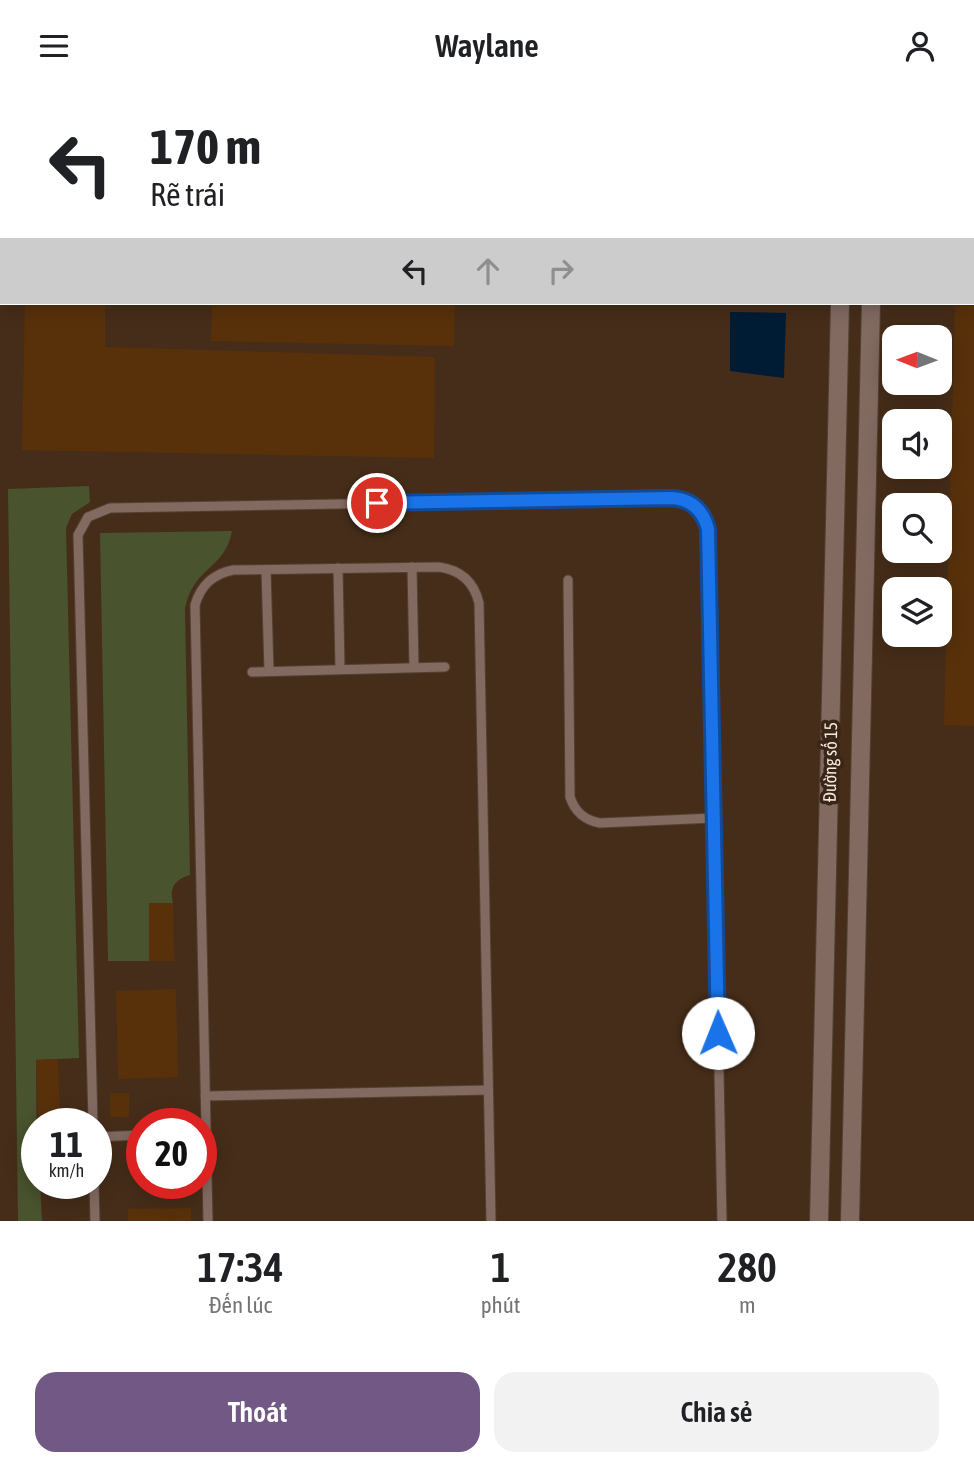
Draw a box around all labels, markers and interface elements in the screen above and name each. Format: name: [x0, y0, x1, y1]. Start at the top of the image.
icon: menu: [35, 27, 73, 65]
text: Waylane: [435, 27, 539, 64]
icon: person: [901, 27, 939, 65]
text: 170 m: [150, 118, 261, 174]
icon: left: [35, 119, 126, 210]
text: Rẽ trái: [150, 176, 225, 213]
icon: left: [396, 252, 434, 290]
icon: ahead: [469, 252, 507, 290]
icon: right: [542, 252, 580, 290]
north arrow: [882, 325, 952, 395]
map controls: [882, 325, 952, 647]
button: sound: [882, 409, 952, 479]
pin: [347, 473, 407, 533]
icon: arrive: [358, 484, 396, 522]
button: search: [882, 493, 952, 563]
button: layers: [882, 577, 952, 647]
street label: Đường số 15: [818, 722, 841, 802]
position arrow: [681, 996, 755, 1070]
speed limit sign: 20: [126, 1108, 217, 1199]
text: 11: [50, 1124, 83, 1164]
text: km/h: [49, 1160, 84, 1181]
text: 17:34: [197, 1243, 284, 1291]
text: 1: [491, 1243, 510, 1291]
text: 280: [718, 1243, 777, 1291]
text: Đến lúc: [209, 1292, 272, 1318]
text: phút: [481, 1292, 520, 1318]
text: m: [739, 1292, 756, 1318]
button: Thoát: [35, 1372, 480, 1452]
button: Chia sẻ: [494, 1372, 939, 1452]

